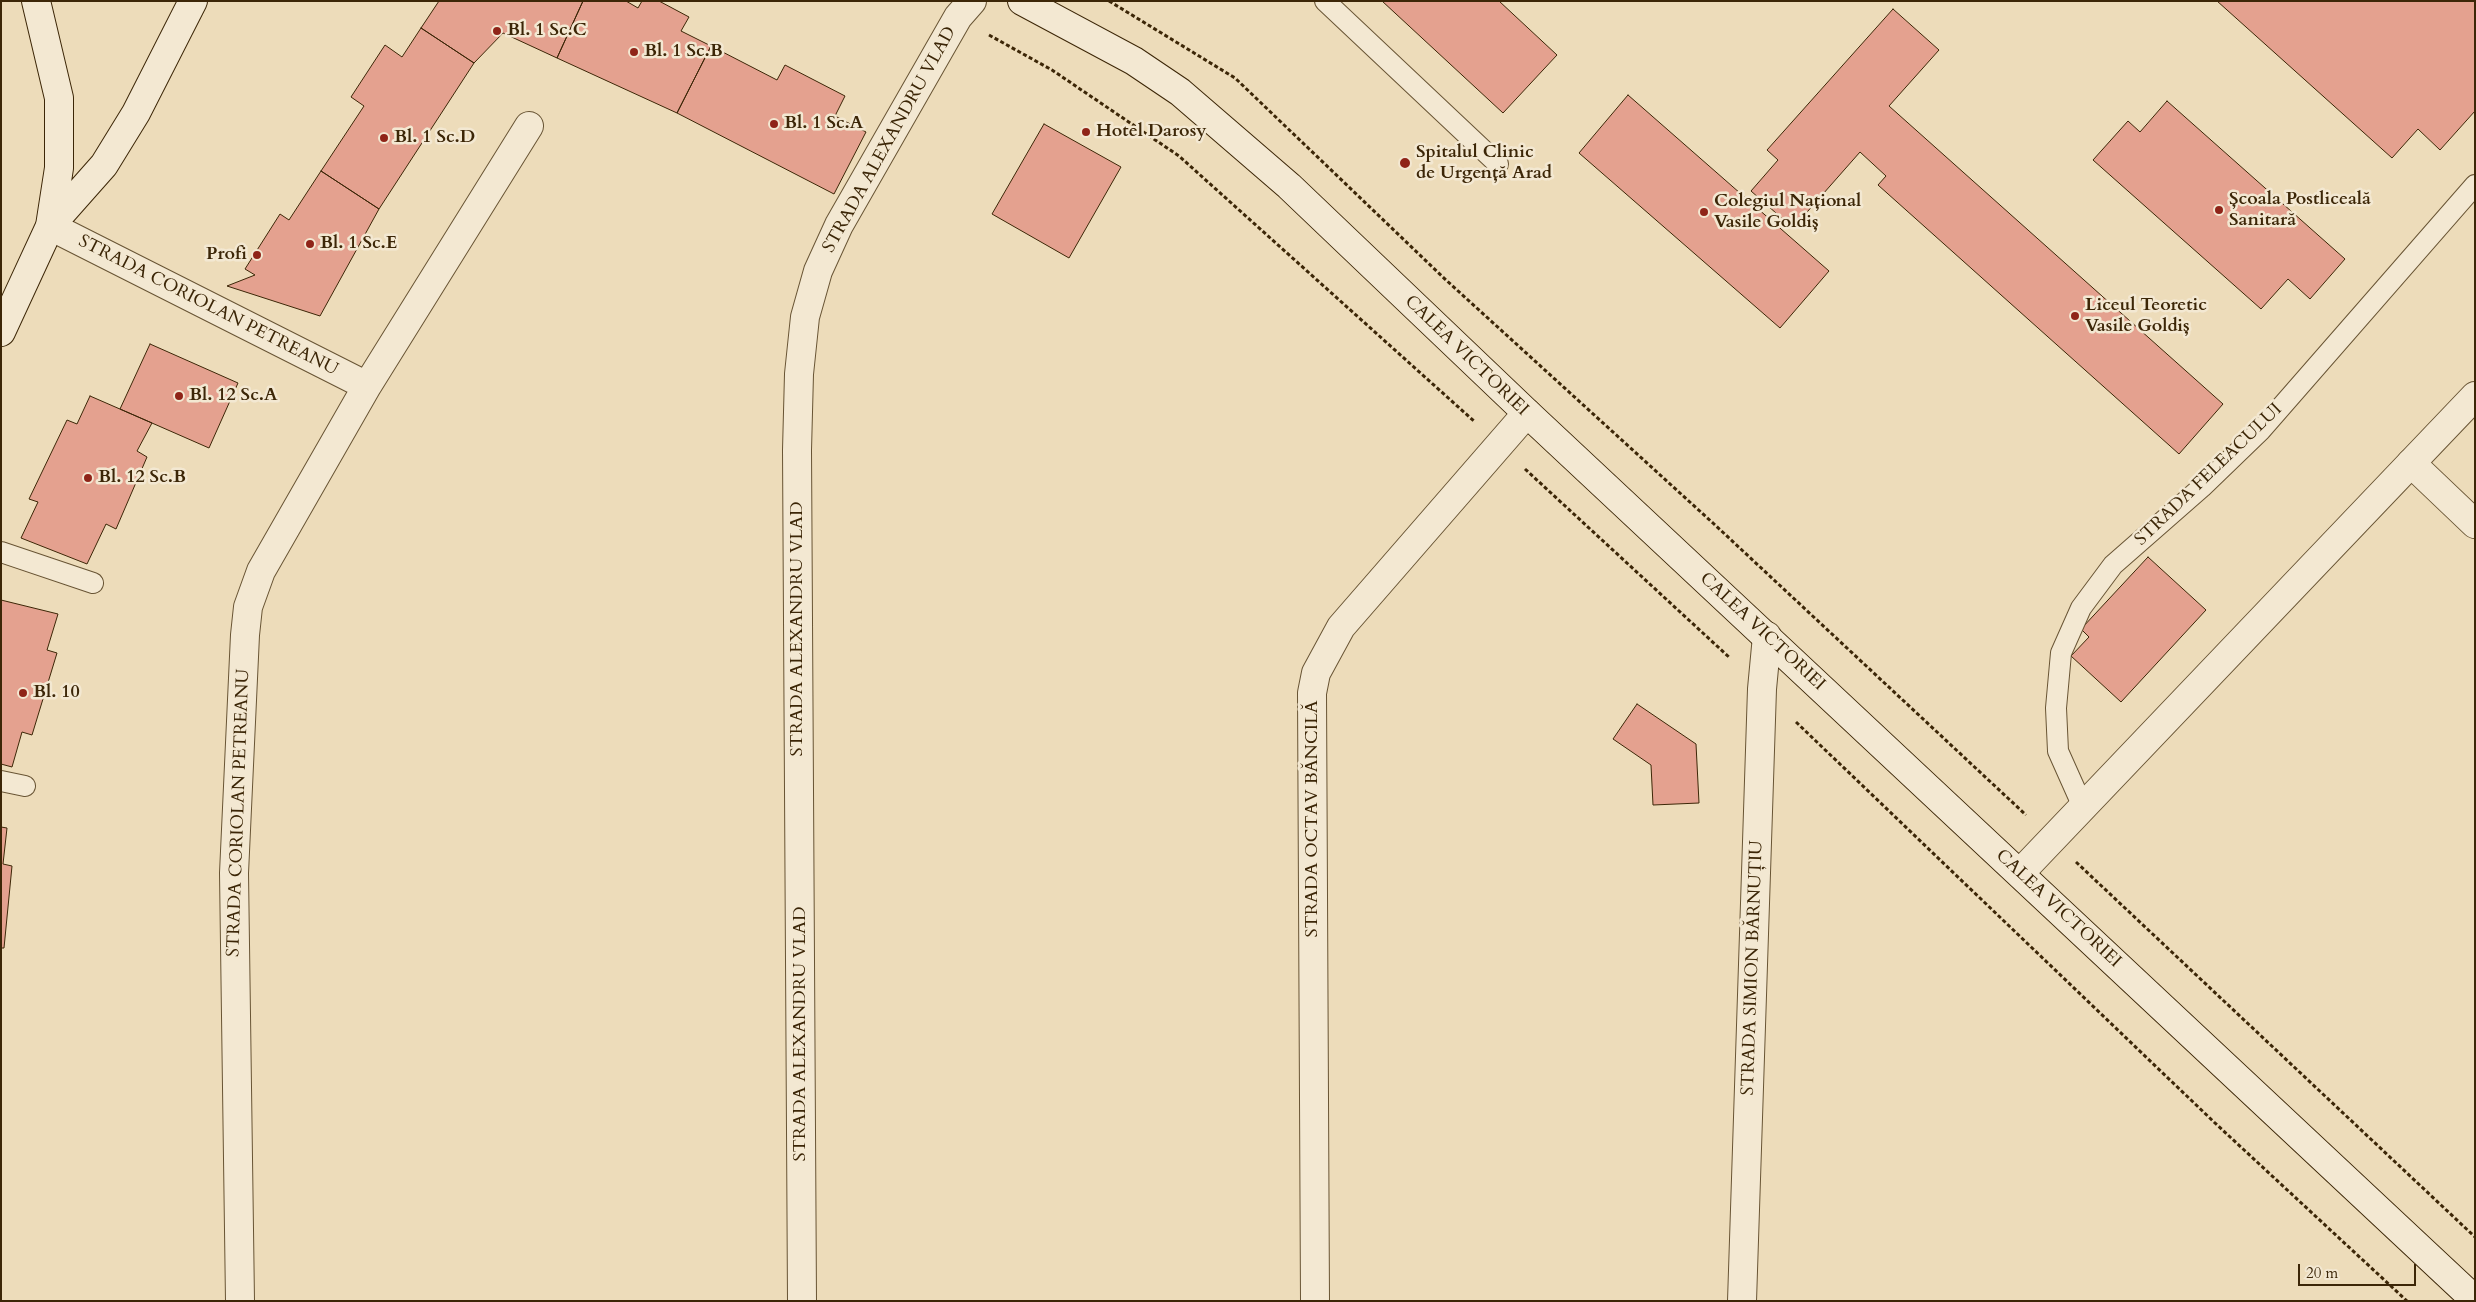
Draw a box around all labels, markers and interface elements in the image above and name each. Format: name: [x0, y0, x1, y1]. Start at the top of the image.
place label: Bl. 1 Sc.C: [507, 20, 587, 42]
street label: STRADA ALEXANDRU VLAD: [819, 23, 961, 257]
marker: Bl. 1 Sc.C: [491, 25, 503, 37]
place label: Bl. 1 Sc.B: [644, 41, 723, 63]
marker: Bl. 1 Sc.B: [628, 46, 640, 58]
place label: Bl. 1 Sc.A: [784, 113, 863, 135]
marker: Bl. 1 Sc.A: [768, 118, 780, 130]
place label: Hotel Darosy: [1096, 121, 1207, 143]
marker: Hotel Darosy: [1080, 126, 1092, 138]
place label: Bl. 1 Sc.D: [394, 127, 475, 149]
marker: Bl. 1 Sc.D: [378, 132, 390, 144]
place label: Spitalul Clinic de Urgență Arad: [1416, 142, 1552, 184]
marker: Spitalul Clinic de Urgență Arad: [1398, 156, 1412, 170]
place label: Școala Postliceală Sanitară: [2229, 189, 2371, 232]
place label: Colegiul Național Vasile Goldiș: [1714, 191, 1861, 233]
marker: Școala Postliceală Sanitară: [2213, 204, 2225, 216]
marker: Colegiul Național Vasile Goldiș: [1698, 206, 1710, 218]
street label: STRADA CORIOLAN PETREANU: [75, 231, 341, 381]
place label: Bl. 1 Sc.E: [320, 233, 397, 255]
marker: Bl. 1 Sc.E: [304, 238, 316, 250]
place label: Profi: [206, 244, 247, 266]
marker: Profi: [251, 249, 263, 261]
street label: CALEA VICTORIEI: [1400, 291, 1532, 421]
place label: Liceul Teoretic Vasile Goldiș: [2085, 295, 2207, 338]
marker: Liceul Teoretic Vasile Goldiș: [2069, 310, 2081, 322]
place label: Bl. 12 Sc.A: [189, 385, 278, 407]
marker: Bl. 12 Sc.A: [173, 390, 185, 402]
street label: STRADA FELEACULUI: [2131, 399, 2287, 551]
place label: Bl. 12 Sc.B: [98, 467, 186, 489]
marker: Bl. 12 Sc.B: [82, 472, 94, 484]
street label: STRADA ALEXANDRU VLAD: [787, 501, 809, 757]
street label: CALEA VICTORIEI: [1695, 568, 1829, 696]
street label: STRADA CORIOLAN PETREANU: [223, 668, 255, 958]
place label: Bl. 10: [33, 682, 80, 704]
marker: Bl. 10: [17, 687, 29, 699]
street label: STRADA OCTAV BĂNCILĂ: [1302, 700, 1324, 938]
street label: STRADA SIMION BĂRNUȚIU: [1738, 840, 1768, 1096]
street label: CALEA VICTORIEI: [1991, 845, 2125, 973]
street label: STRADA ALEXANDRU VLAD: [790, 906, 812, 1162]
scale bar: [2301, 1254, 2418, 1286]
text: 20 m: [2306, 1263, 2338, 1283]

